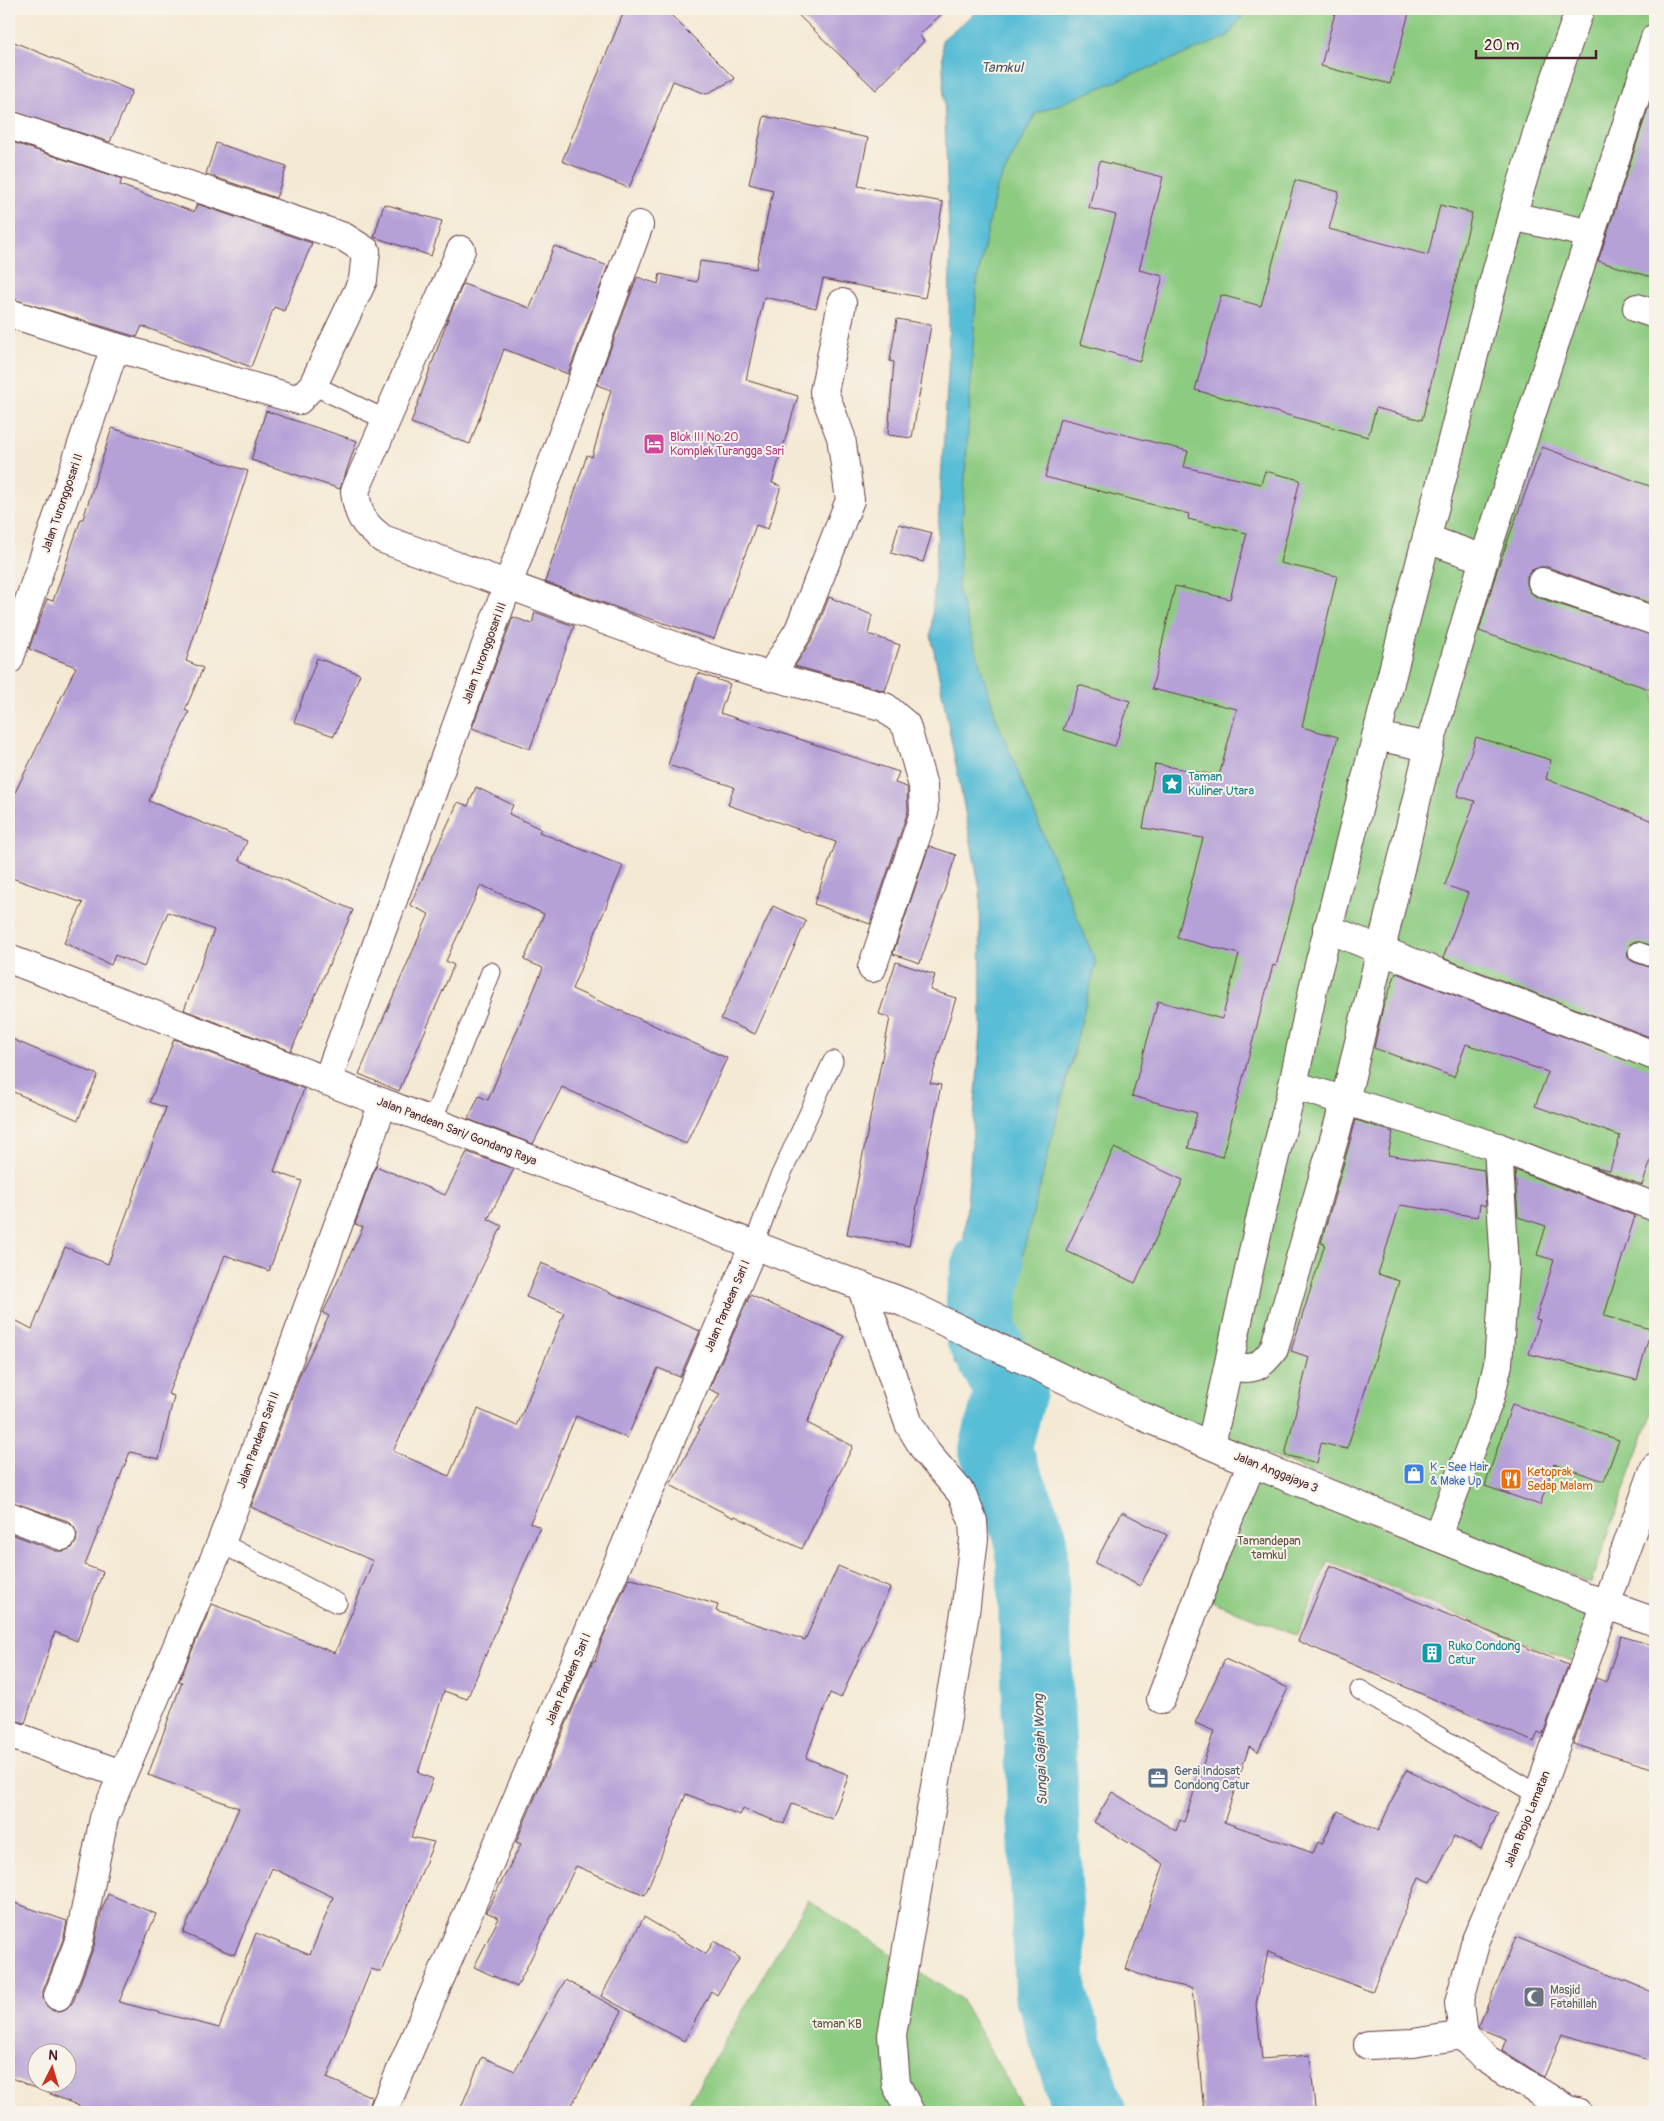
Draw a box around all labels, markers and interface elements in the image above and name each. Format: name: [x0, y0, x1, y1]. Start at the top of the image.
scale bar: [1476, 28, 1596, 60]
text: 20 m: [1484, 36, 1519, 55]
water label: Tamkul: [981, 59, 1025, 76]
place label: Blok III No.20 Komplek Turangga Sari: [670, 430, 784, 459]
hotel icon: Blok III No.20 Komplek Turangga Sari: [642, 432, 666, 456]
street label: Jalan Turonggosari II: [39, 452, 86, 555]
street label: Jalan Turonggosari III: [459, 600, 510, 706]
place label: Taman Kuliner Utara: [1188, 770, 1254, 799]
place icon: Taman Kuliner Utara: [1160, 772, 1184, 796]
street label: Jalan Pandean Sari/ Gondang Raya: [375, 1094, 539, 1169]
street label: Jalan Pandean Sari I: [701, 1258, 754, 1354]
street label: Jalan Pandean Sari II: [234, 1390, 283, 1491]
street label: Jalan Anggajaya 3: [1232, 1449, 1320, 1496]
place label: K - See Hair & Make Up: [1430, 1460, 1489, 1489]
shop icon: K - See Hair & Make Up: [1402, 1462, 1426, 1486]
place label: Ketoprak Sedap Malam: [1527, 1465, 1593, 1494]
restaurant icon: Ketoprak Sedap Malam: [1499, 1467, 1523, 1491]
park label: Tamandepan tamkul: [1237, 1534, 1301, 1563]
street label: Jalan Pandean Sari I: [542, 1631, 595, 1727]
place label: Ruko Condong Catur: [1448, 1639, 1520, 1668]
building icon: Ruko Condong Catur: [1420, 1641, 1444, 1665]
water label: Sungai Gajah Wong: [1030, 1693, 1051, 1806]
place label: Gerai Indosat Condong Catur: [1174, 1764, 1250, 1793]
office icon: Gerai Indosat Condong Catur: [1146, 1766, 1170, 1790]
street label: Jalan Brojo Lamatan: [1501, 1768, 1554, 1870]
place label: Masjid Fatahillah: [1550, 1983, 1597, 2012]
mosque icon: Masjid Fatahillah: [1522, 1985, 1546, 2009]
park label: taman KB: [811, 2017, 862, 2032]
north arrow: [28, 2044, 78, 2094]
text: N: [48, 2047, 59, 2064]

